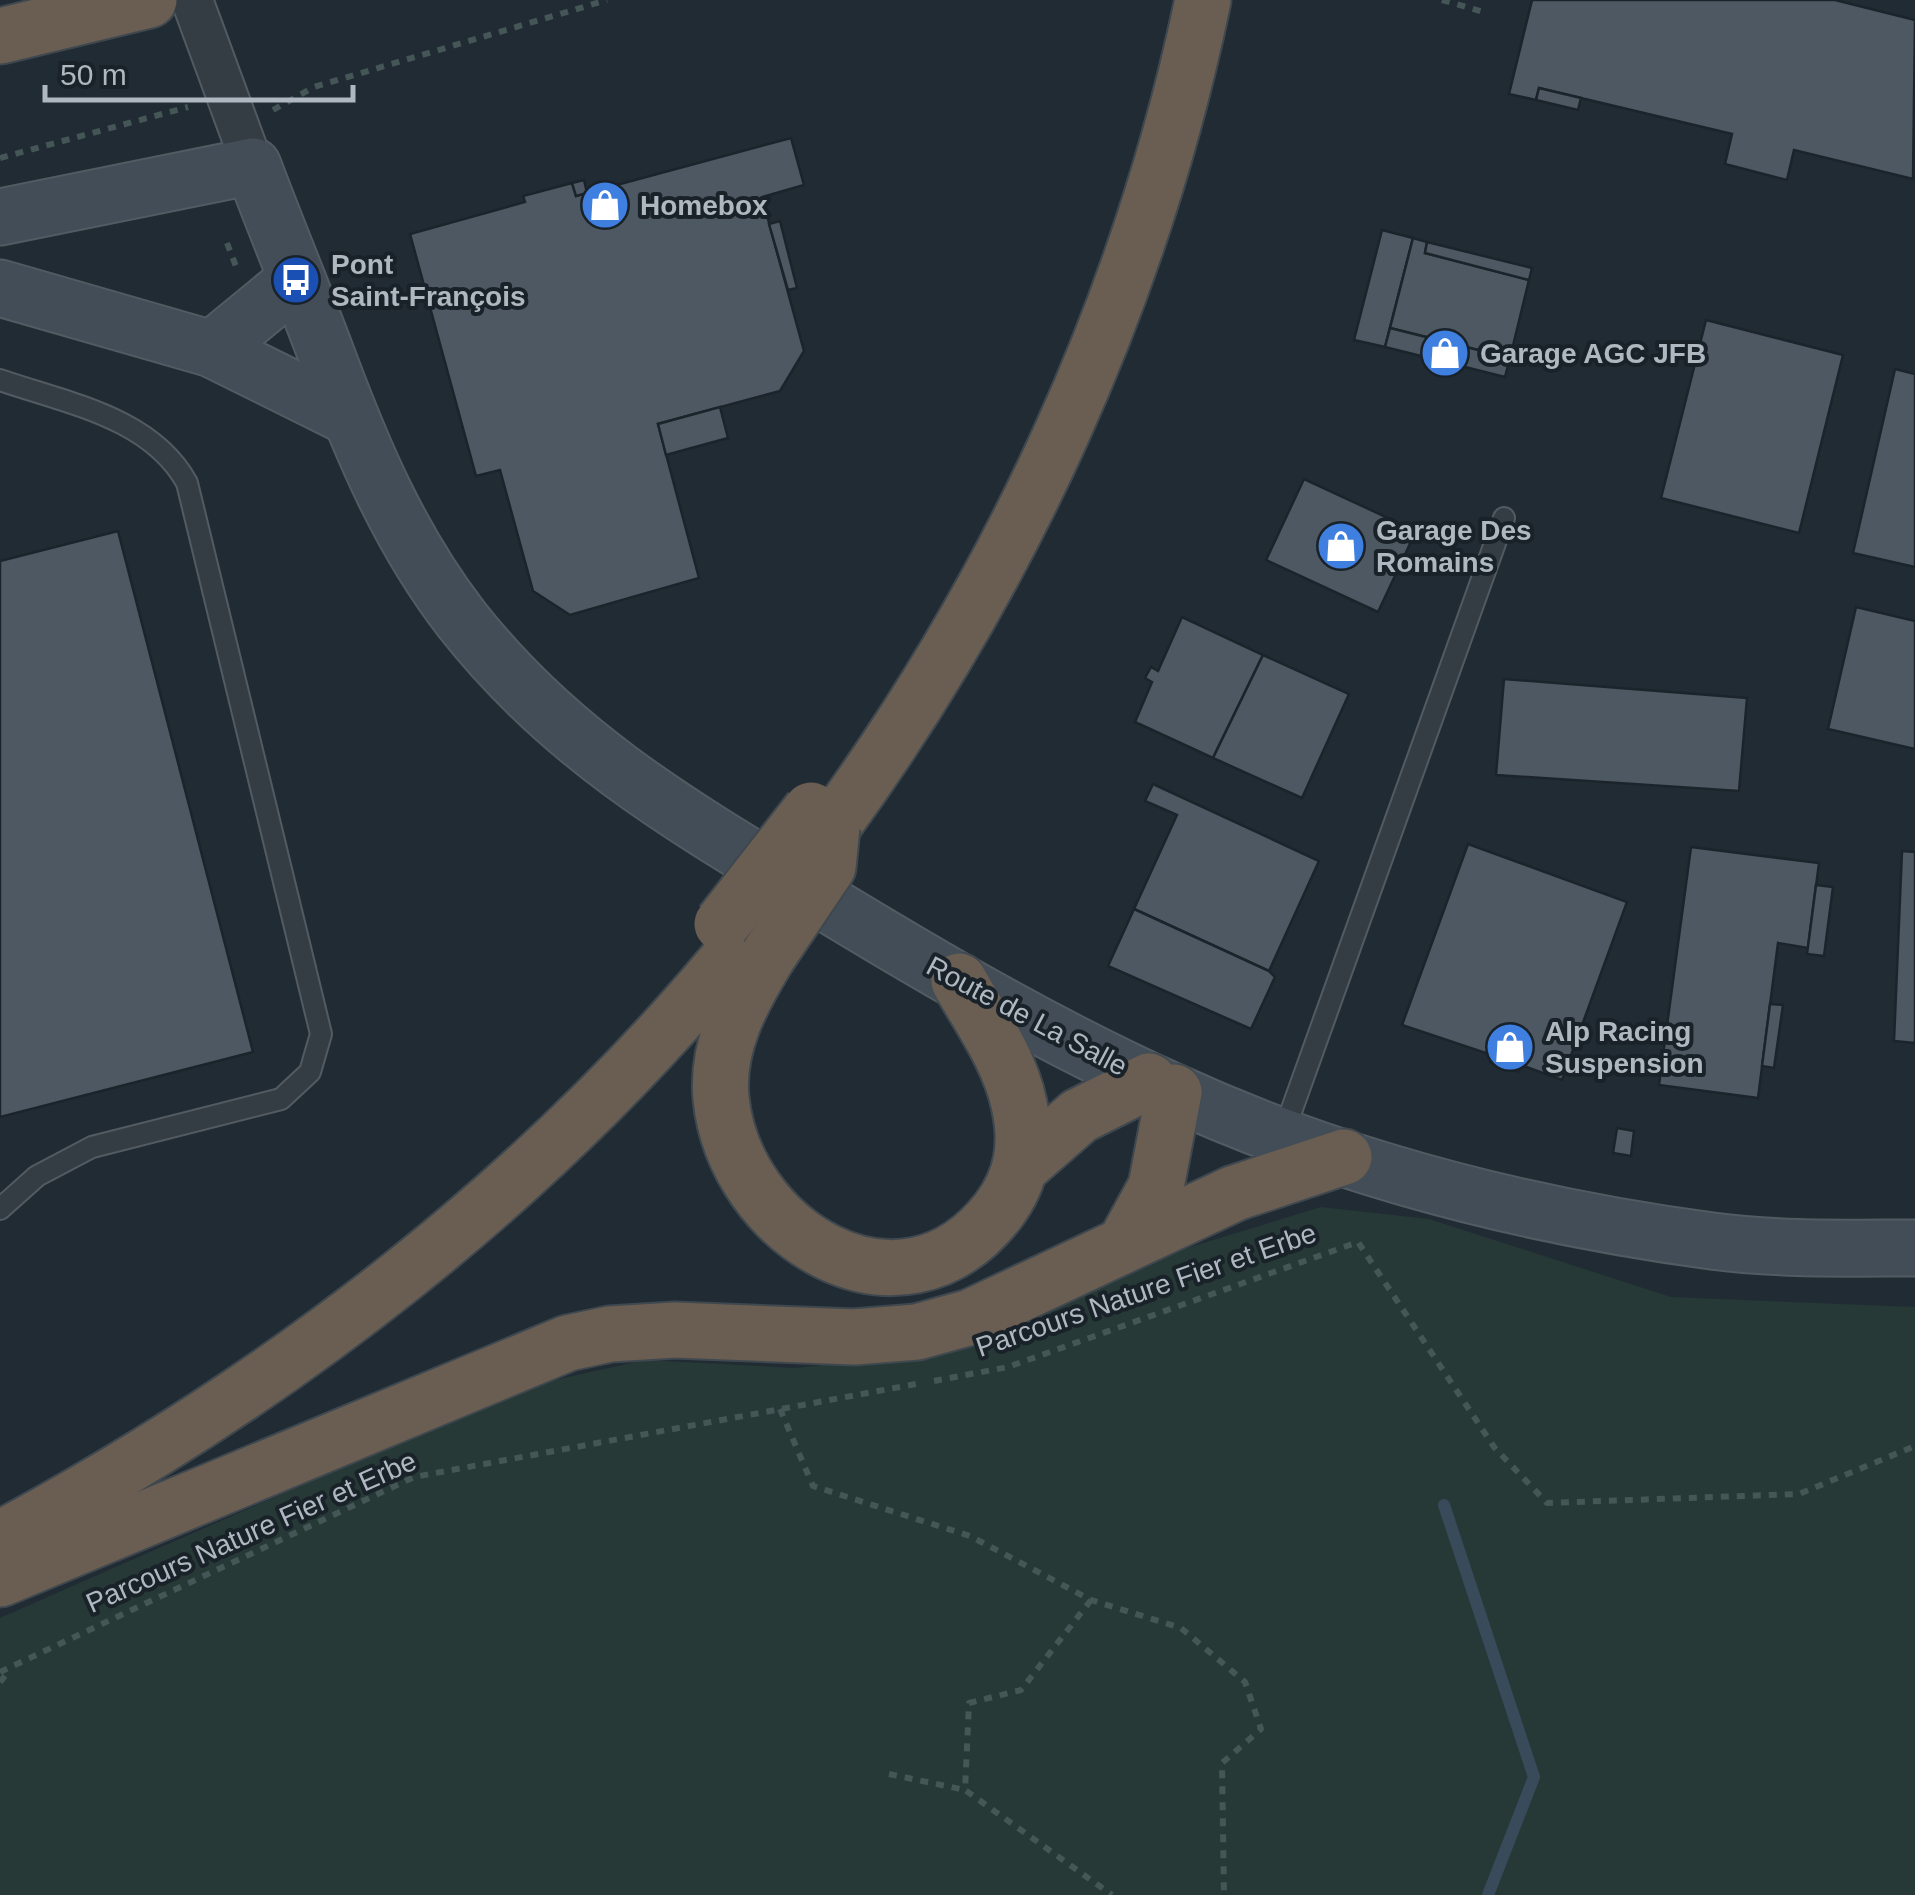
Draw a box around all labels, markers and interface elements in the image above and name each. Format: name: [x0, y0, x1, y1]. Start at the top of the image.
scale bar: [45, 40, 352, 102]
text: 50 m: [60, 58, 127, 91]
shop icon: Homebox: [579, 179, 631, 231]
place label: Homebox: [640, 190, 768, 221]
place label: Pont Saint-François: [331, 249, 525, 312]
bus stop icon: Pont Saint-François: [270, 254, 322, 306]
shop icon: Garage AGC JFB: [1419, 327, 1471, 379]
place label: Garage AGC JFB: [1480, 338, 1706, 369]
place label: Garage Des Romains: [1376, 515, 1532, 578]
shop icon: Garage Des Romains: [1315, 520, 1367, 572]
street label: Route de La Salle: [921, 950, 1133, 1082]
place label: Alp Racing Suspension: [1545, 1016, 1704, 1079]
shop icon: Alp Racing Suspension: [1484, 1021, 1536, 1073]
street label: Parcours Nature Fier et Erbe: [972, 1217, 1320, 1363]
street label: Parcours Nature Fier et Erbe: [81, 1445, 421, 1619]

